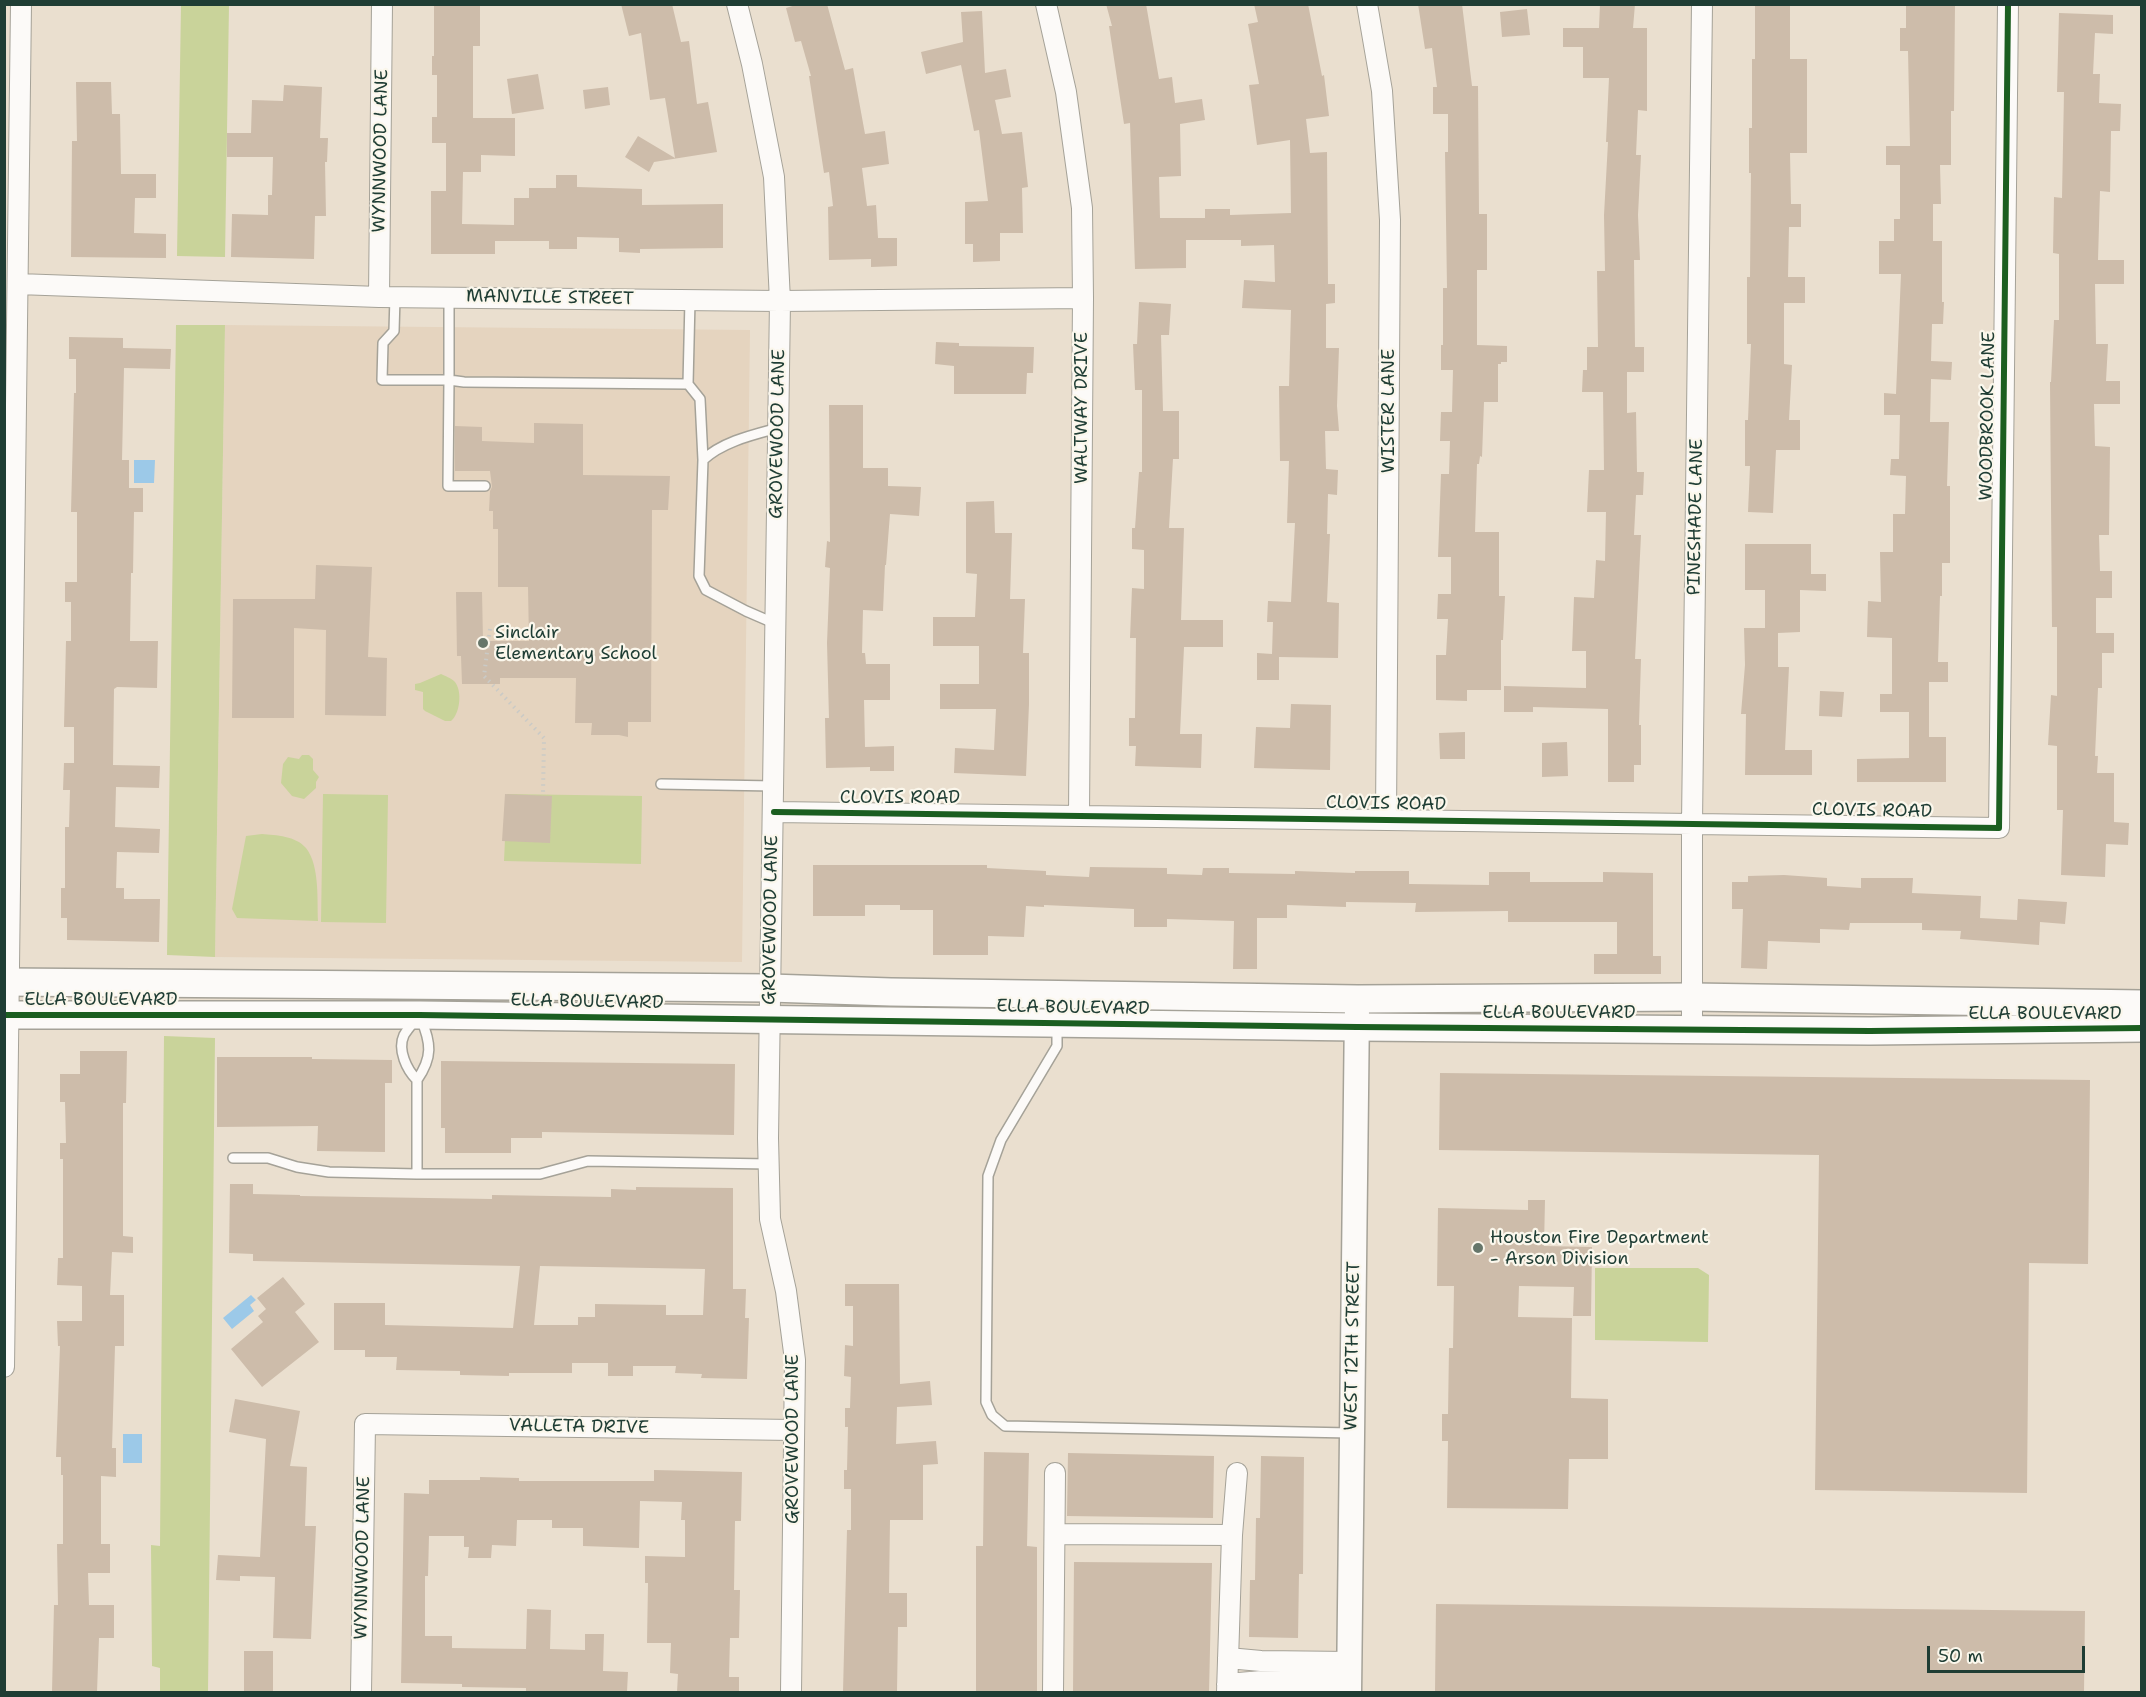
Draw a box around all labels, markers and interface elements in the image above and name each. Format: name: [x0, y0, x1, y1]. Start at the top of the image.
street label: WYNNWOOD LANE: [369, 69, 393, 233]
street label: MANVILLE STREET: [466, 286, 634, 310]
street label: WOODBROOK LANE: [1976, 331, 2000, 501]
street label: WALTWAY DRIVE: [1071, 332, 1093, 484]
street label: GROVEWOOD LANE: [766, 349, 790, 519]
street label: WISTER LANE: [1378, 349, 1400, 473]
street label: PINESHADE LANE: [1684, 438, 1708, 596]
place label: Sinclair Elementary School: [495, 622, 657, 664]
marker: Sinclair Elementary School: [476, 636, 490, 650]
street label: CLOVIS ROAD: [840, 787, 960, 809]
street label: CLOVIS ROAD: [1326, 792, 1446, 816]
street label: CLOVIS ROAD: [1812, 799, 1932, 823]
street label: GROVEWOOD LANE: [759, 835, 783, 1005]
street label: ELLA BOULEVARD: [24, 989, 178, 1011]
street label: ELLA BOULEVARD: [510, 990, 664, 1014]
street label: ELLA BOULEVARD: [996, 996, 1150, 1020]
street label: ELLA BOULEVARD: [1482, 1002, 1636, 1024]
street label: ELLA BOULEVARD: [1968, 1003, 2122, 1025]
place label: Houston Fire Department - Arson Division: [1490, 1227, 1709, 1270]
marker: Houston Fire Department - Arson Division: [1471, 1241, 1485, 1255]
street label: WEST 12TH STREET: [1341, 1261, 1365, 1431]
street label: GROVEWOOD LANE: [782, 1354, 804, 1524]
street label: VALLETA DRIVE: [509, 1415, 649, 1439]
street label: WYNNWOOD LANE: [351, 1476, 375, 1640]
scale bar: [1930, 1634, 2088, 1672]
text: 50 m: [1938, 1644, 1983, 1668]

